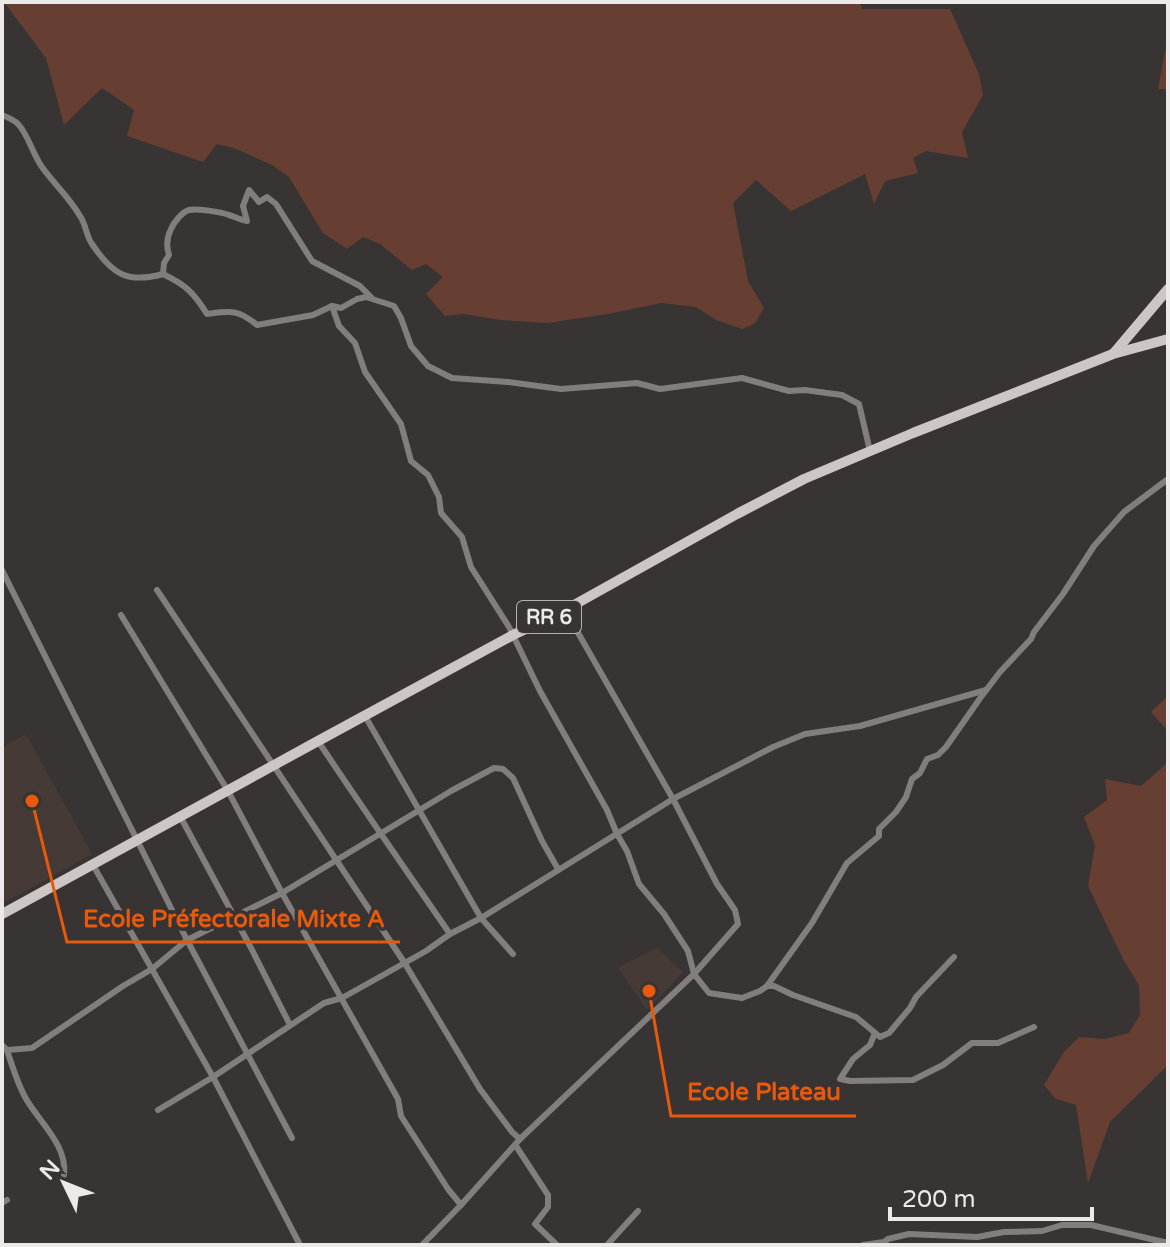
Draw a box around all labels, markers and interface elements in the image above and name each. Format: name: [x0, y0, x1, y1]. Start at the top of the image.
road number: RR 6: [517, 601, 581, 633]
callout: Ecole Préfectorale Mixte A: [67, 894, 400, 942]
text: Ecole Préfectorale Mixte A: [83, 905, 385, 934]
callout: Ecole Plateau: [671, 1068, 856, 1116]
text: Ecole Plateau: [687, 1078, 841, 1107]
north arrow: [24, 1143, 104, 1223]
text: N: [35, 1155, 66, 1185]
scale bar: [890, 1171, 1092, 1221]
text: 200 m: [902, 1185, 976, 1214]

